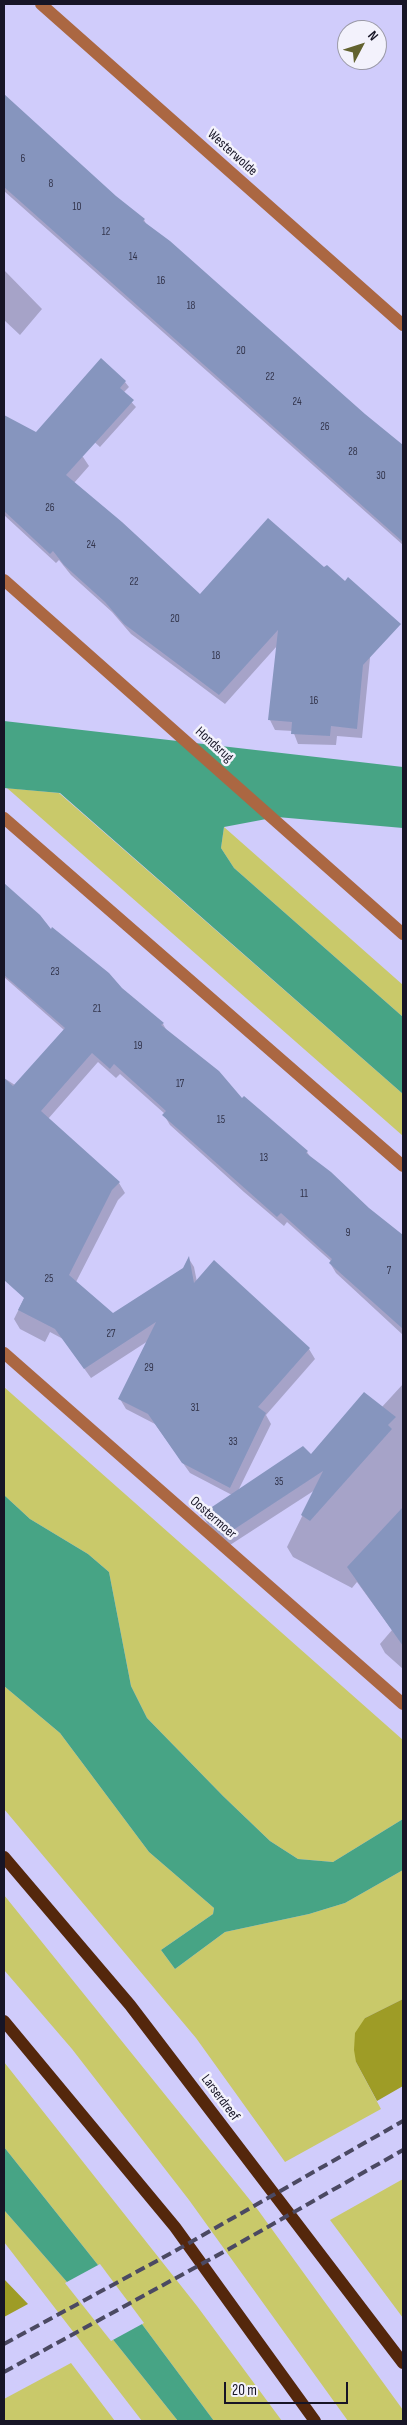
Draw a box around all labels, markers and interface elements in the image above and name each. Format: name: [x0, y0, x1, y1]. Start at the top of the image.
north arrow: [337, 20, 387, 70]
text: N: [364, 27, 382, 44]
street label: Westerwolde: [204, 126, 260, 180]
house number: 6: [21, 152, 25, 166]
house number: 8: [49, 177, 53, 191]
house number: 10: [73, 200, 81, 214]
house number: 12: [102, 225, 110, 239]
house number: 14: [129, 250, 137, 264]
house number: 16: [157, 274, 165, 288]
house number: 18: [187, 299, 195, 313]
house number: 20: [236, 344, 246, 358]
house number: 22: [265, 370, 275, 384]
house number: 24: [292, 395, 302, 409]
house number: 26: [320, 420, 330, 434]
house number: 28: [348, 445, 358, 459]
house number: 30: [376, 469, 386, 483]
house number: 26: [45, 501, 55, 515]
house number: 24: [86, 538, 96, 552]
house number: 22: [129, 575, 139, 589]
house number: 20: [170, 612, 180, 626]
house number: 18: [212, 649, 220, 663]
house number: 16: [310, 694, 318, 708]
street label: Hondsrug: [192, 724, 236, 766]
house number: 23: [50, 965, 60, 979]
house number: 21: [93, 1002, 101, 1016]
house number: 19: [134, 1039, 142, 1053]
house number: 17: [176, 1077, 184, 1091]
house number: 15: [217, 1113, 225, 1127]
house number: 13: [260, 1151, 268, 1165]
house number: 11: [300, 1187, 308, 1201]
house number: 9: [346, 1226, 350, 1240]
house number: 7: [387, 1264, 391, 1278]
house number: 25: [45, 1272, 53, 1286]
house number: 27: [107, 1327, 115, 1341]
house number: 29: [144, 1361, 154, 1375]
house number: 31: [191, 1401, 199, 1415]
house number: 33: [228, 1435, 238, 1449]
house number: 35: [274, 1475, 284, 1489]
street label: Oostermoer: [186, 1493, 240, 1543]
street label: Larserdreef: [197, 2071, 243, 2125]
scale bar: [227, 2372, 351, 2404]
text: 20 m: [232, 2381, 257, 2400]

